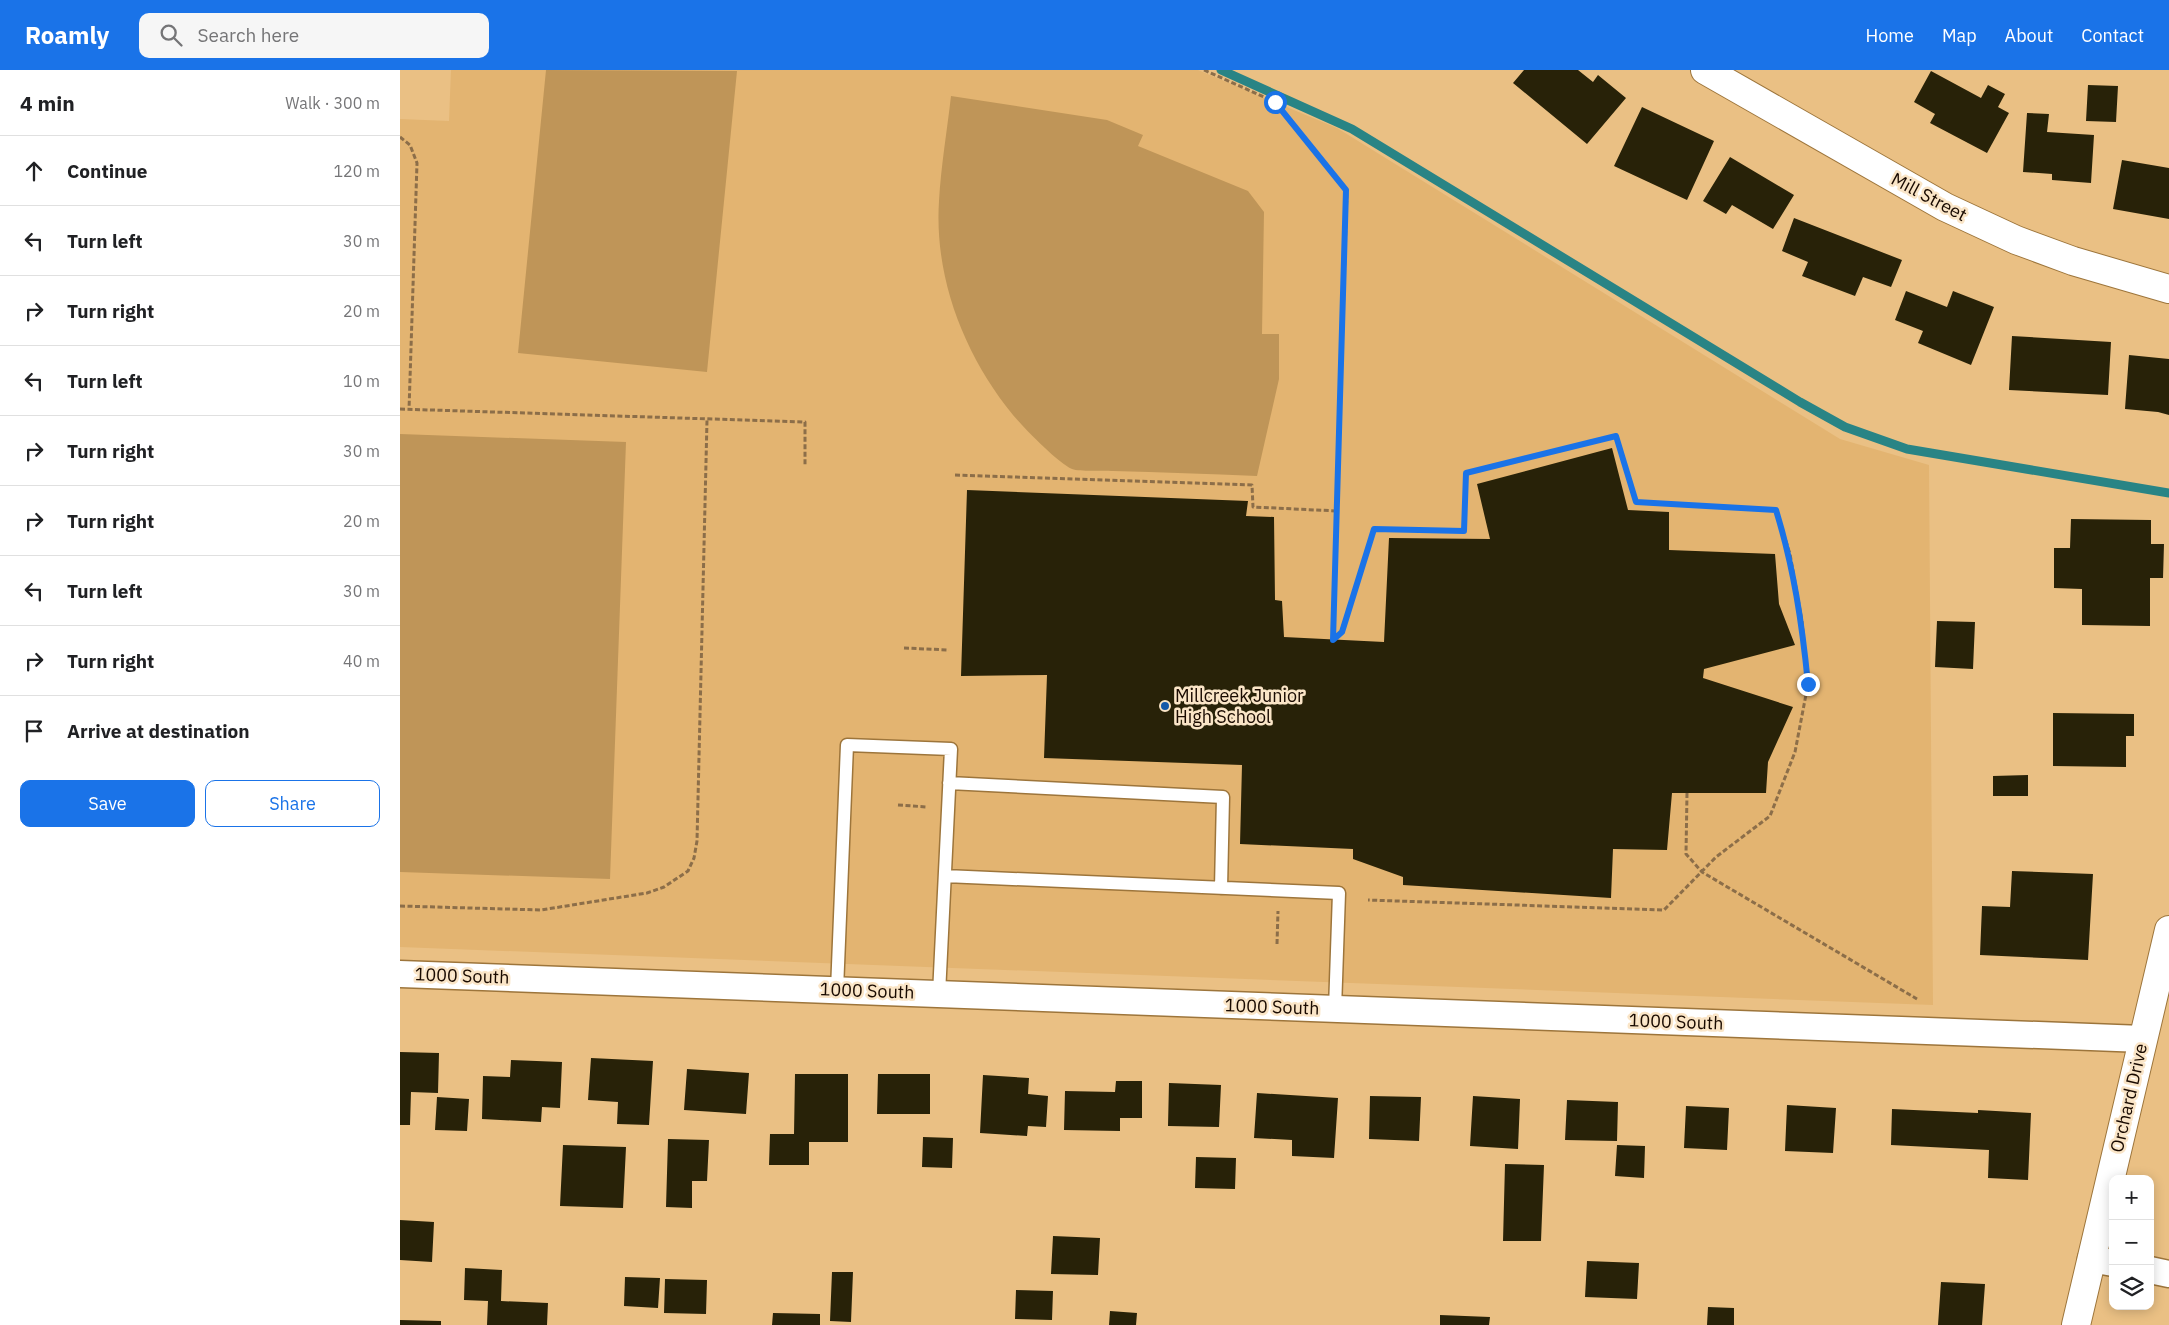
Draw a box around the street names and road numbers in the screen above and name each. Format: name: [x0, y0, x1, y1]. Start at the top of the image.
street label: Mill Street: [1887, 167, 1971, 226]
street label: 1000 South: [414, 962, 510, 989]
street label: 1000 South: [819, 977, 915, 1004]
street label: 1000 South: [1224, 993, 1320, 1020]
street label: 1000 South: [1628, 1008, 1724, 1035]
street label: Orchard Drive: [2105, 1041, 2152, 1155]

